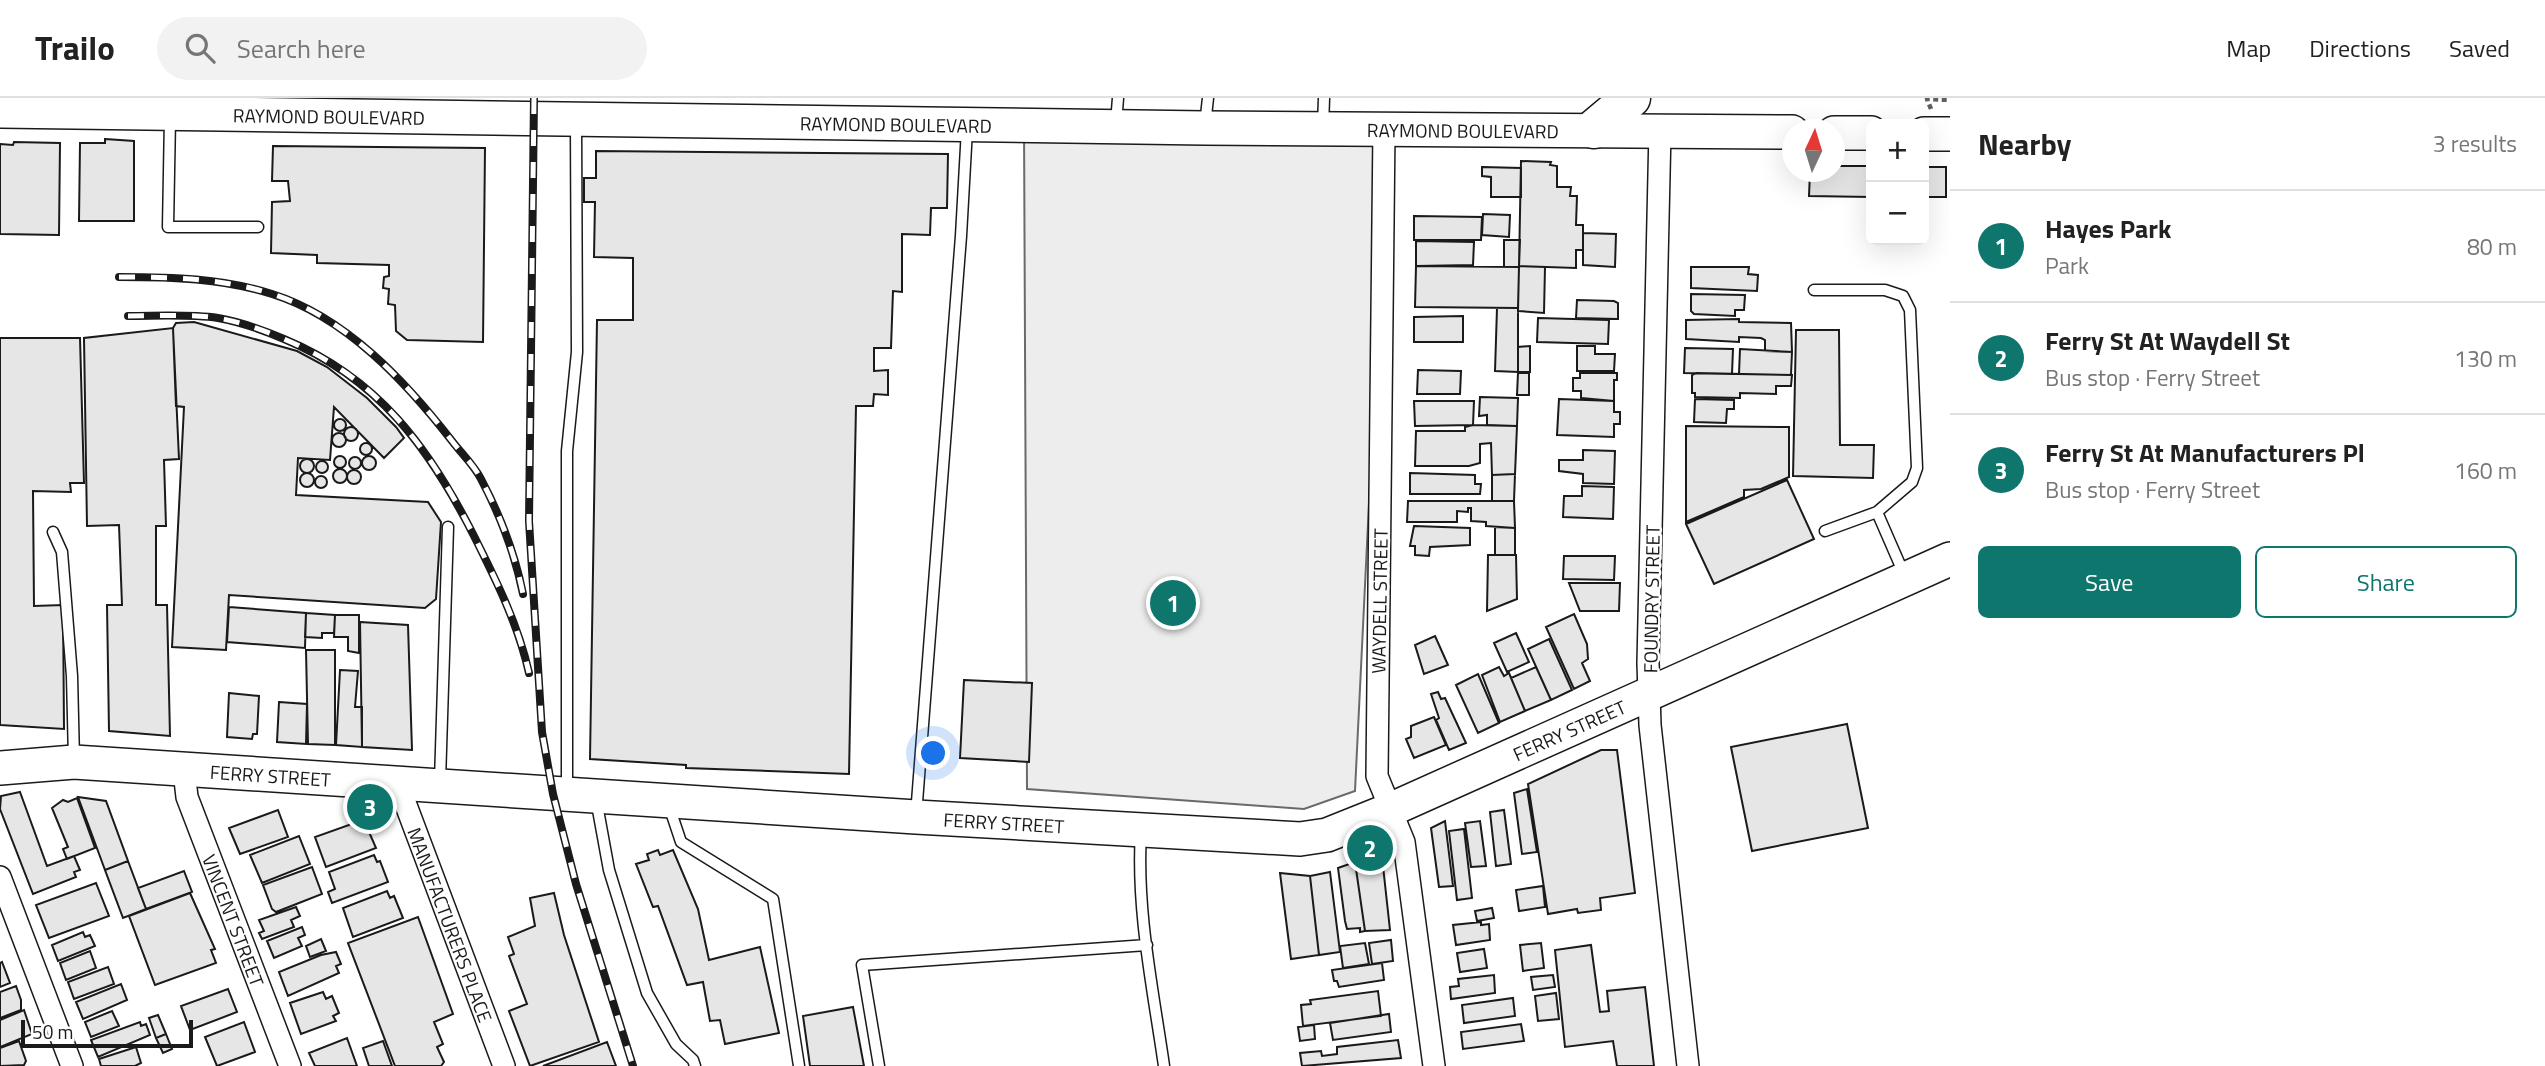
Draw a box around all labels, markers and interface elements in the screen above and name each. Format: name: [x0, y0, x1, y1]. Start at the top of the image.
search box: [157, 17, 647, 80]
text: Trailo: [35, 23, 115, 73]
icon: search: [181, 29, 219, 67]
text: Search here: [237, 29, 366, 68]
text: Map: [2226, 30, 2271, 66]
text: Directions: [2309, 30, 2411, 66]
text: Saved: [2449, 30, 2510, 66]
street label: RAYMOND BOULEVARD: [233, 100, 425, 131]
street label: RAYMOND BOULEVARD: [800, 108, 992, 139]
street label: RAYMOND BOULEVARD: [1367, 115, 1559, 145]
north arrow: [1782, 119, 1845, 182]
map controls: [1866, 119, 1929, 245]
button: +: [1866, 119, 1929, 182]
text: Nearby: [1978, 121, 2071, 167]
text: 3 results: [2433, 126, 2517, 161]
button: −: [1866, 182, 1929, 245]
text: Hayes Park: [2045, 209, 2171, 248]
text: 1: [1995, 229, 2007, 264]
text: 80 m: [2467, 229, 2517, 264]
text: Park: [2045, 248, 2089, 283]
text: Ferry St At Waydell St: [2045, 321, 2290, 360]
text: 2: [1995, 341, 2007, 376]
text: 130 m: [2454, 341, 2517, 376]
text: Bus stop · Ferry Street: [2045, 360, 2260, 395]
text: Ferry St At Manufacturers Pl: [2045, 433, 2365, 472]
text: 3: [1995, 453, 2007, 488]
text: 160 m: [2454, 453, 2517, 488]
text: Bus stop · Ferry Street: [2045, 472, 2260, 507]
street label: FOUNDRY STREET: [1635, 525, 1667, 673]
street label: WAYDELL STREET: [1363, 528, 1395, 674]
button: Save: [1978, 546, 2241, 618]
button: Share: [2255, 546, 2517, 618]
pin: 1: [1150, 577, 1196, 629]
street label: FERRY STREET: [1508, 692, 1630, 768]
your location: [916, 736, 950, 770]
street label: FERRY STREET: [209, 756, 332, 793]
pin: 3: [347, 781, 393, 833]
street label: FERRY STREET: [943, 804, 1065, 840]
pin: 2: [1347, 822, 1393, 874]
street label: MANUFACTURERS PLACE: [401, 823, 501, 1026]
street label: VINCENT STREET: [196, 850, 273, 990]
scale bar: [21, 1017, 192, 1049]
text: 50 m: [32, 1017, 73, 1046]

